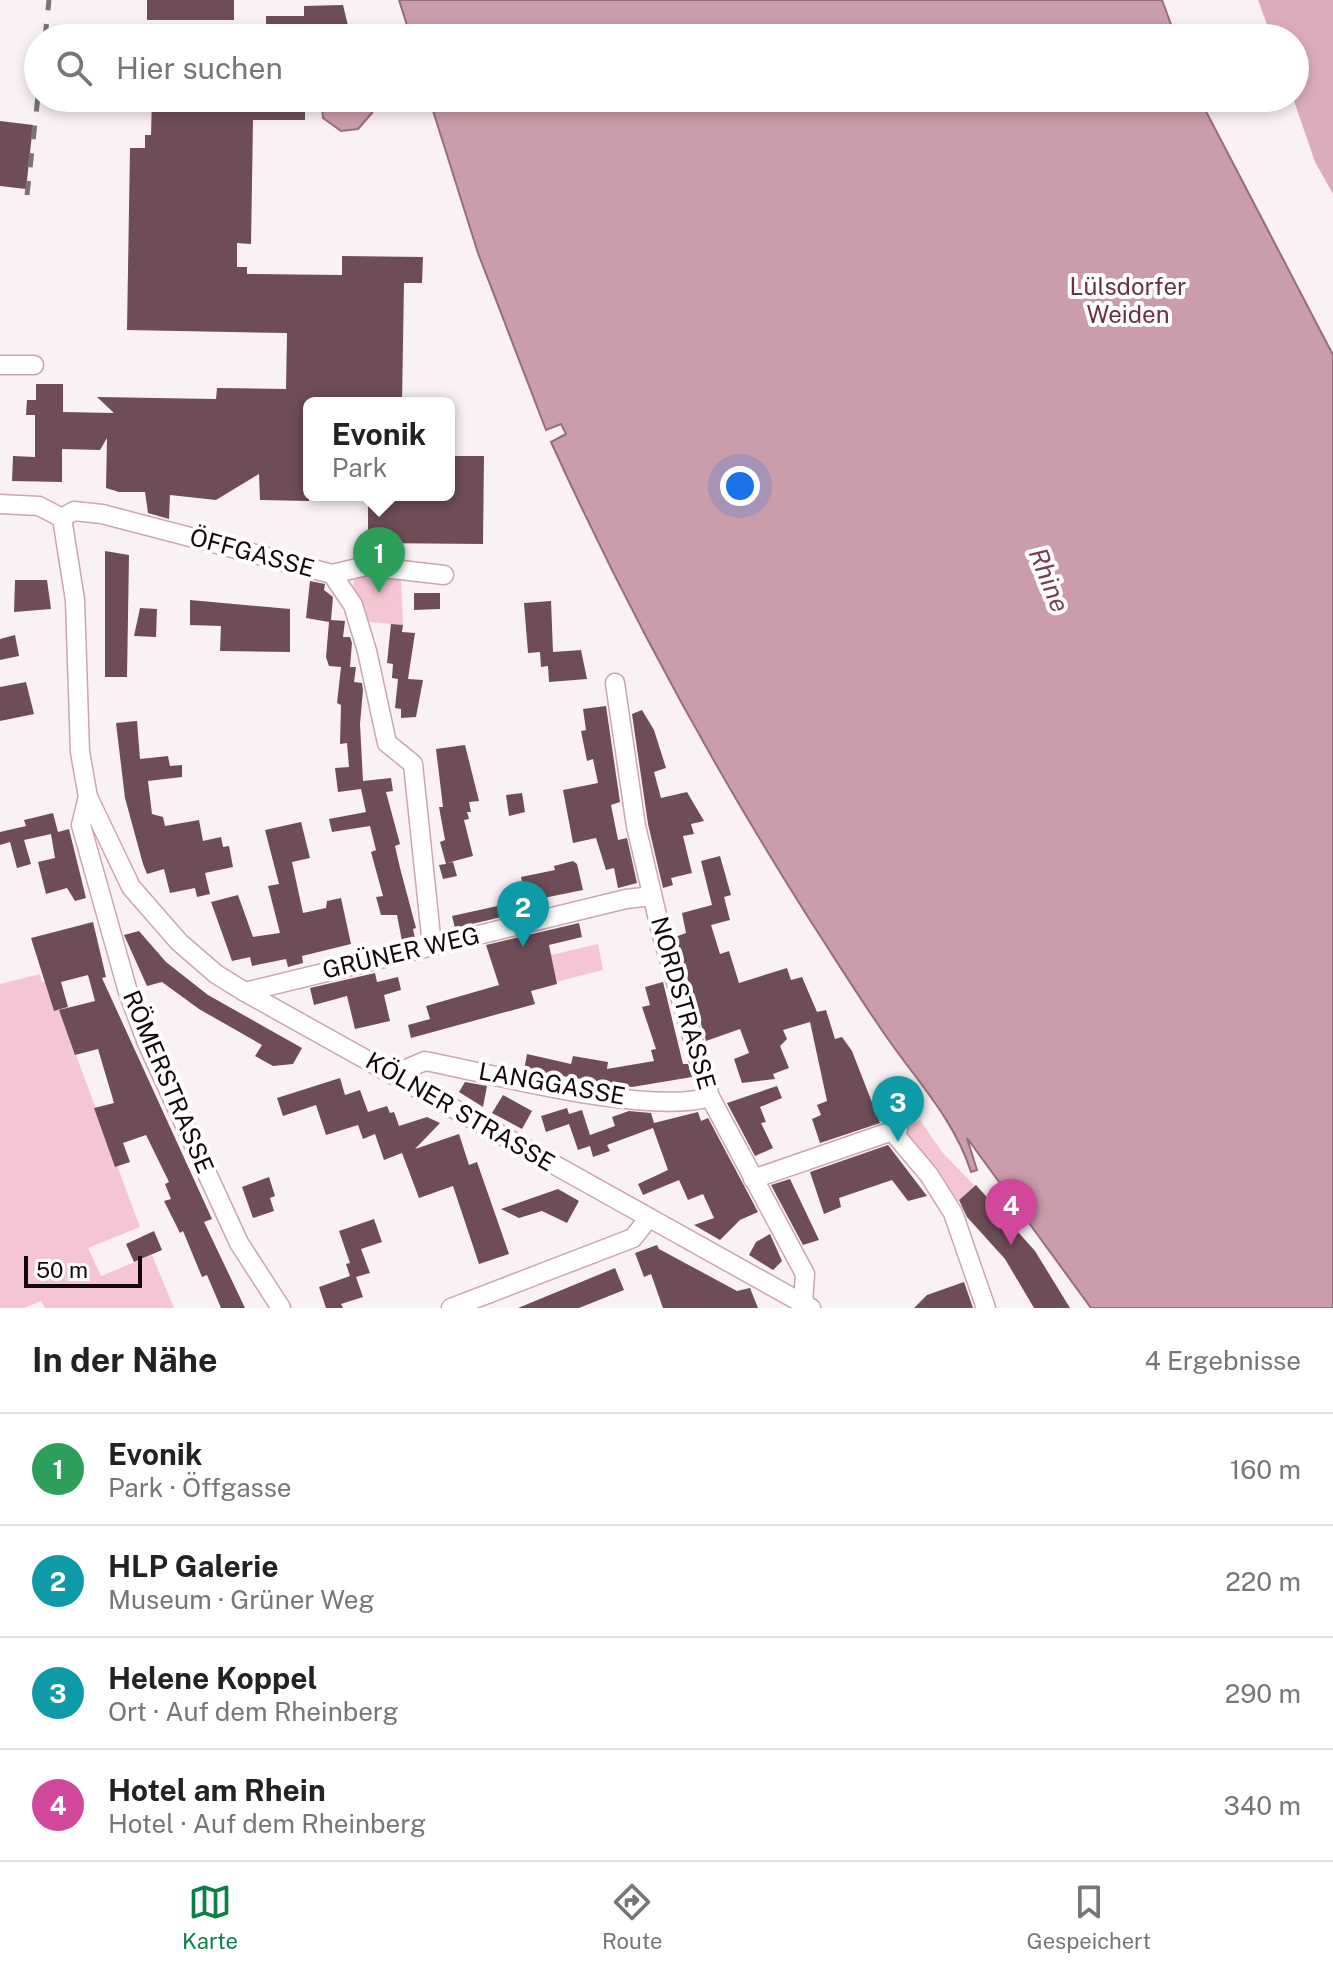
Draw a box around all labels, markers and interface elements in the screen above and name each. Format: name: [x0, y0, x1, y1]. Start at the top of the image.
search box: [24, 24, 1309, 112]
icon: search: [52, 46, 96, 90]
text: Hier suchen: [116, 50, 283, 86]
park label: Lülsdorfer Weiden: [1070, 272, 1186, 328]
popup: [303, 397, 455, 501]
text: Evonik: [332, 416, 426, 452]
text: Park: [332, 452, 387, 483]
your location: [720, 466, 760, 506]
street label: ÖFFGASSE: [187, 521, 318, 582]
pin: 1: [353, 527, 405, 593]
water label: Rhine: [1023, 543, 1076, 617]
pin: 2: [497, 881, 549, 947]
street label: NORDSTRASSE: [646, 913, 722, 1092]
street label: GRÜNER WEG: [319, 919, 482, 984]
street label: RÖMERSTRASSE: [118, 986, 221, 1177]
street label: KÖLNER STRASSE: [361, 1045, 560, 1177]
street label: LANGGASSE: [477, 1056, 628, 1110]
pin: 3: [872, 1076, 924, 1142]
pin: 4: [985, 1179, 1037, 1245]
scale bar: [24, 1252, 142, 1288]
text: 50 m: [36, 1257, 88, 1283]
text: In der Nähe: [32, 1340, 218, 1380]
text: 4 Ergebnisse: [1144, 1345, 1301, 1376]
text: Evonik: [108, 1436, 202, 1472]
text: 1: [52, 1454, 64, 1485]
text: 160 m: [1230, 1454, 1301, 1485]
text: Park · Öffgasse: [108, 1472, 292, 1503]
text: HLP Galerie: [108, 1548, 278, 1584]
text: 2: [50, 1566, 66, 1597]
text: 220 m: [1225, 1566, 1301, 1597]
text: Museum · Grüner Weg: [108, 1584, 375, 1615]
text: Helene Koppel: [108, 1660, 317, 1696]
text: 3: [49, 1678, 67, 1709]
text: 290 m: [1225, 1678, 1301, 1709]
text: Ort · Auf dem Rheinberg: [108, 1696, 399, 1727]
text: Hotel am Rhein: [108, 1772, 326, 1808]
text: 4: [49, 1790, 67, 1821]
text: 340 m: [1224, 1790, 1301, 1821]
text: Hotel · Auf dem Rheinberg: [108, 1808, 426, 1839]
tab: Karte: [182, 1880, 238, 1954]
tab: Route: [602, 1880, 662, 1954]
tab: Gespeichert: [1027, 1880, 1151, 1954]

